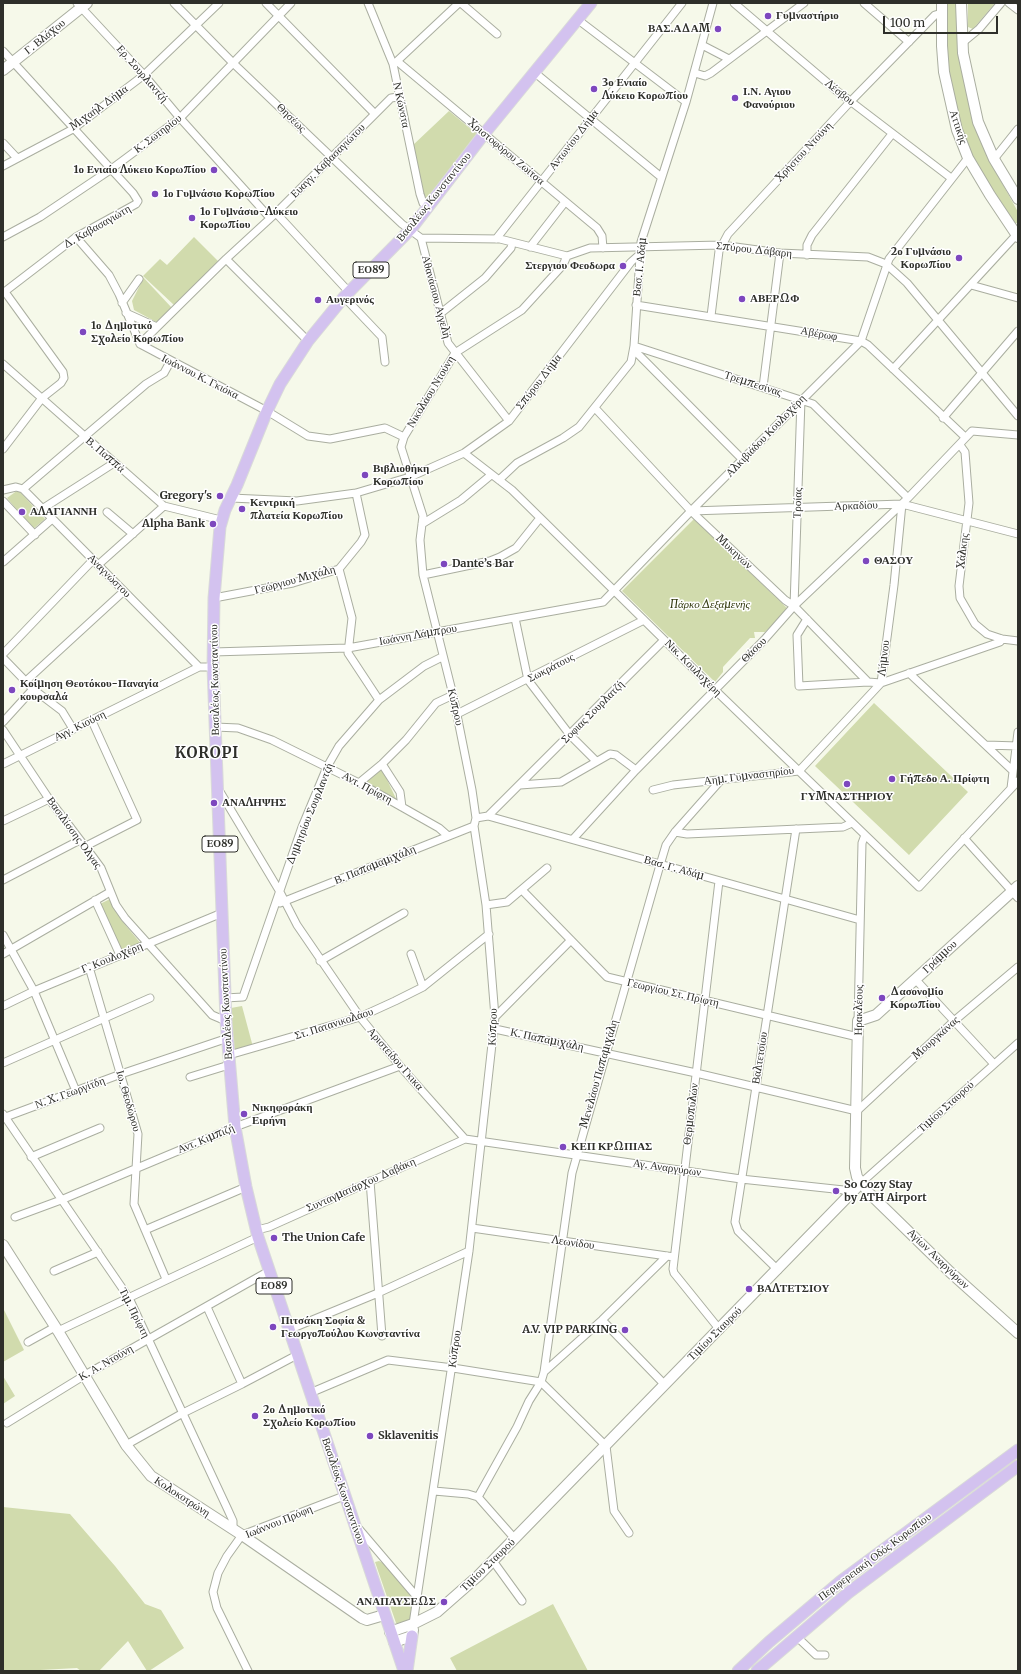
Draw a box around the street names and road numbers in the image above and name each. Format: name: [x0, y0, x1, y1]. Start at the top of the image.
street label: Γ. Βλάχου: [22, 17, 68, 57]
street label: Ερ. Σουρλαντζή: [113, 43, 171, 105]
street label: Λέσβου: [822, 77, 858, 109]
street label: Ν Κώνστα: [390, 81, 412, 129]
street label: Μιχαήλ Δήμα: [67, 82, 131, 134]
street label: Θησέως: [274, 101, 308, 135]
street label: Αντωνίου Δήμα: [546, 107, 602, 173]
street label: Αττικής: [946, 108, 970, 146]
street label: Κ. Σωτηρίου: [131, 112, 185, 156]
street label: Χριστοφόρου Ζωίτσα: [465, 116, 547, 188]
street label: Χρήστου Ντούνη: [773, 119, 835, 185]
street label: Ευαγγ. Καβασαγιώτου: [288, 121, 368, 201]
street label: Βασιλέως Κωνσταντίνου: [394, 150, 474, 244]
street label: Δ. Καβασαγιώτη: [61, 202, 133, 252]
street label: Βασ. Ι. Αδάμ: [630, 237, 650, 297]
street label: Σπύρου Δάβαρη: [715, 239, 793, 261]
street label: Αθανάσιου Αγγελή: [419, 254, 453, 340]
road number: ΕΟ89: [353, 262, 389, 278]
street label: Αβέρωφ: [800, 324, 838, 344]
street label: Ιωάννου Κ. Γκιόκα: [159, 352, 241, 402]
street label: Σπύρου Δήμα: [513, 352, 565, 412]
street label: Νικολάου Ντούνη: [404, 354, 458, 430]
street label: Τρεμπεσίνας: [722, 368, 784, 400]
street label: Αλκιβιάδου Κουλοχέρη: [723, 392, 809, 480]
street label: Β. Παππά: [83, 434, 127, 476]
street label: Τροίας: [791, 487, 805, 519]
street label: Αρκαδίου: [834, 499, 878, 513]
street label: Μυκηνών: [713, 532, 755, 572]
street label: Χάλκης: [954, 532, 972, 570]
street label: Αναγνώστου: [84, 551, 134, 601]
street label: Γεώργιου Μιχάλη: [253, 563, 337, 597]
street label: Ιωάννη Λάμπρου: [378, 622, 458, 648]
street label: Βασιλέως Κωνσταντίνου: [207, 624, 223, 736]
street label: Θάσου: [739, 635, 769, 665]
street label: Νικ. Κουλοχέρη: [662, 637, 724, 699]
street label: Λήμνου: [875, 639, 893, 677]
street label: Σωκράτους: [526, 651, 576, 685]
street label: Σοφιας Σουρλατζή: [559, 678, 627, 746]
street label: Κύπρου: [444, 687, 466, 727]
street label: Αγγ. Κιούση: [52, 708, 108, 744]
street label: Δημητρίου Σουρλαντζή: [284, 761, 336, 867]
street label: Αημ. Γυμναστηρίου: [703, 764, 795, 788]
street label: Αντ. Πρίφτη: [340, 769, 394, 807]
street label: Βασιλίσσης Όλγας: [44, 795, 104, 871]
road number: ΕΟ89: [202, 836, 238, 852]
street label: Β. Παπαμαμιχάλη: [332, 843, 418, 887]
street label: Βασ. Γ. Αδάμ: [642, 853, 706, 883]
street label: Γράμμου: [920, 938, 960, 976]
street label: Γ. Κουλοχέρη: [79, 940, 145, 976]
street label: Βασιλέως Κωνσταντίνου: [216, 948, 236, 1060]
street label: Γεωργίου Στ. Πρίφτη: [626, 976, 720, 1010]
street label: Ηρακλέους: [852, 984, 866, 1036]
street label: Στ. Πατανικολάου: [293, 1005, 375, 1043]
street label: Κύπρου: [486, 1008, 500, 1046]
street label: Μουργκάνας: [910, 1014, 962, 1062]
street label: Μενελάου Παπαμιχάλη: [577, 1018, 621, 1130]
street label: Αριστείδου Γκικα: [364, 1025, 426, 1093]
street label: Κ. Παπαμιχάλη: [509, 1026, 585, 1054]
street label: Βαλτετσίου: [749, 1031, 771, 1085]
street label: Ιω. Θεοδώρου: [113, 1069, 143, 1133]
street label: Ν. Χ. Γεωργίτδη: [33, 1074, 107, 1112]
street label: Τιμίου Σταυρού: [915, 1078, 977, 1136]
street label: Θερμοπυλών: [681, 1082, 701, 1146]
street label: Αντ. Κιμπιζή: [176, 1122, 236, 1156]
street label: Συνταγματάρχου Δαβάκη: [304, 1155, 418, 1215]
street label: Αγ. Αναργύρων: [632, 1157, 702, 1179]
street label: Αγίων Αναργύρων: [904, 1226, 972, 1292]
street label: Λεωνίδου: [551, 1233, 595, 1253]
road number: ΕΟ89: [256, 1278, 292, 1294]
street label: Τιμ. Πρίφτη: [116, 1286, 152, 1340]
street label: Τιμίου Σταυρού: [685, 1304, 745, 1364]
street label: Κύπρου: [446, 1329, 464, 1369]
street label: Κ. Α. Ντούνη: [76, 1342, 136, 1384]
street label: Βασιλέως Κωνσταντίνου: [319, 1436, 367, 1546]
street label: Κολοκοτρώνη: [152, 1474, 212, 1520]
street label: Ιωάννου Πρόφη: [244, 1503, 314, 1541]
street label: Περιφερειακή Οδός Κορωπίου: [816, 1510, 934, 1604]
street label: Τιμίου Σταυρού: [458, 1536, 518, 1594]

